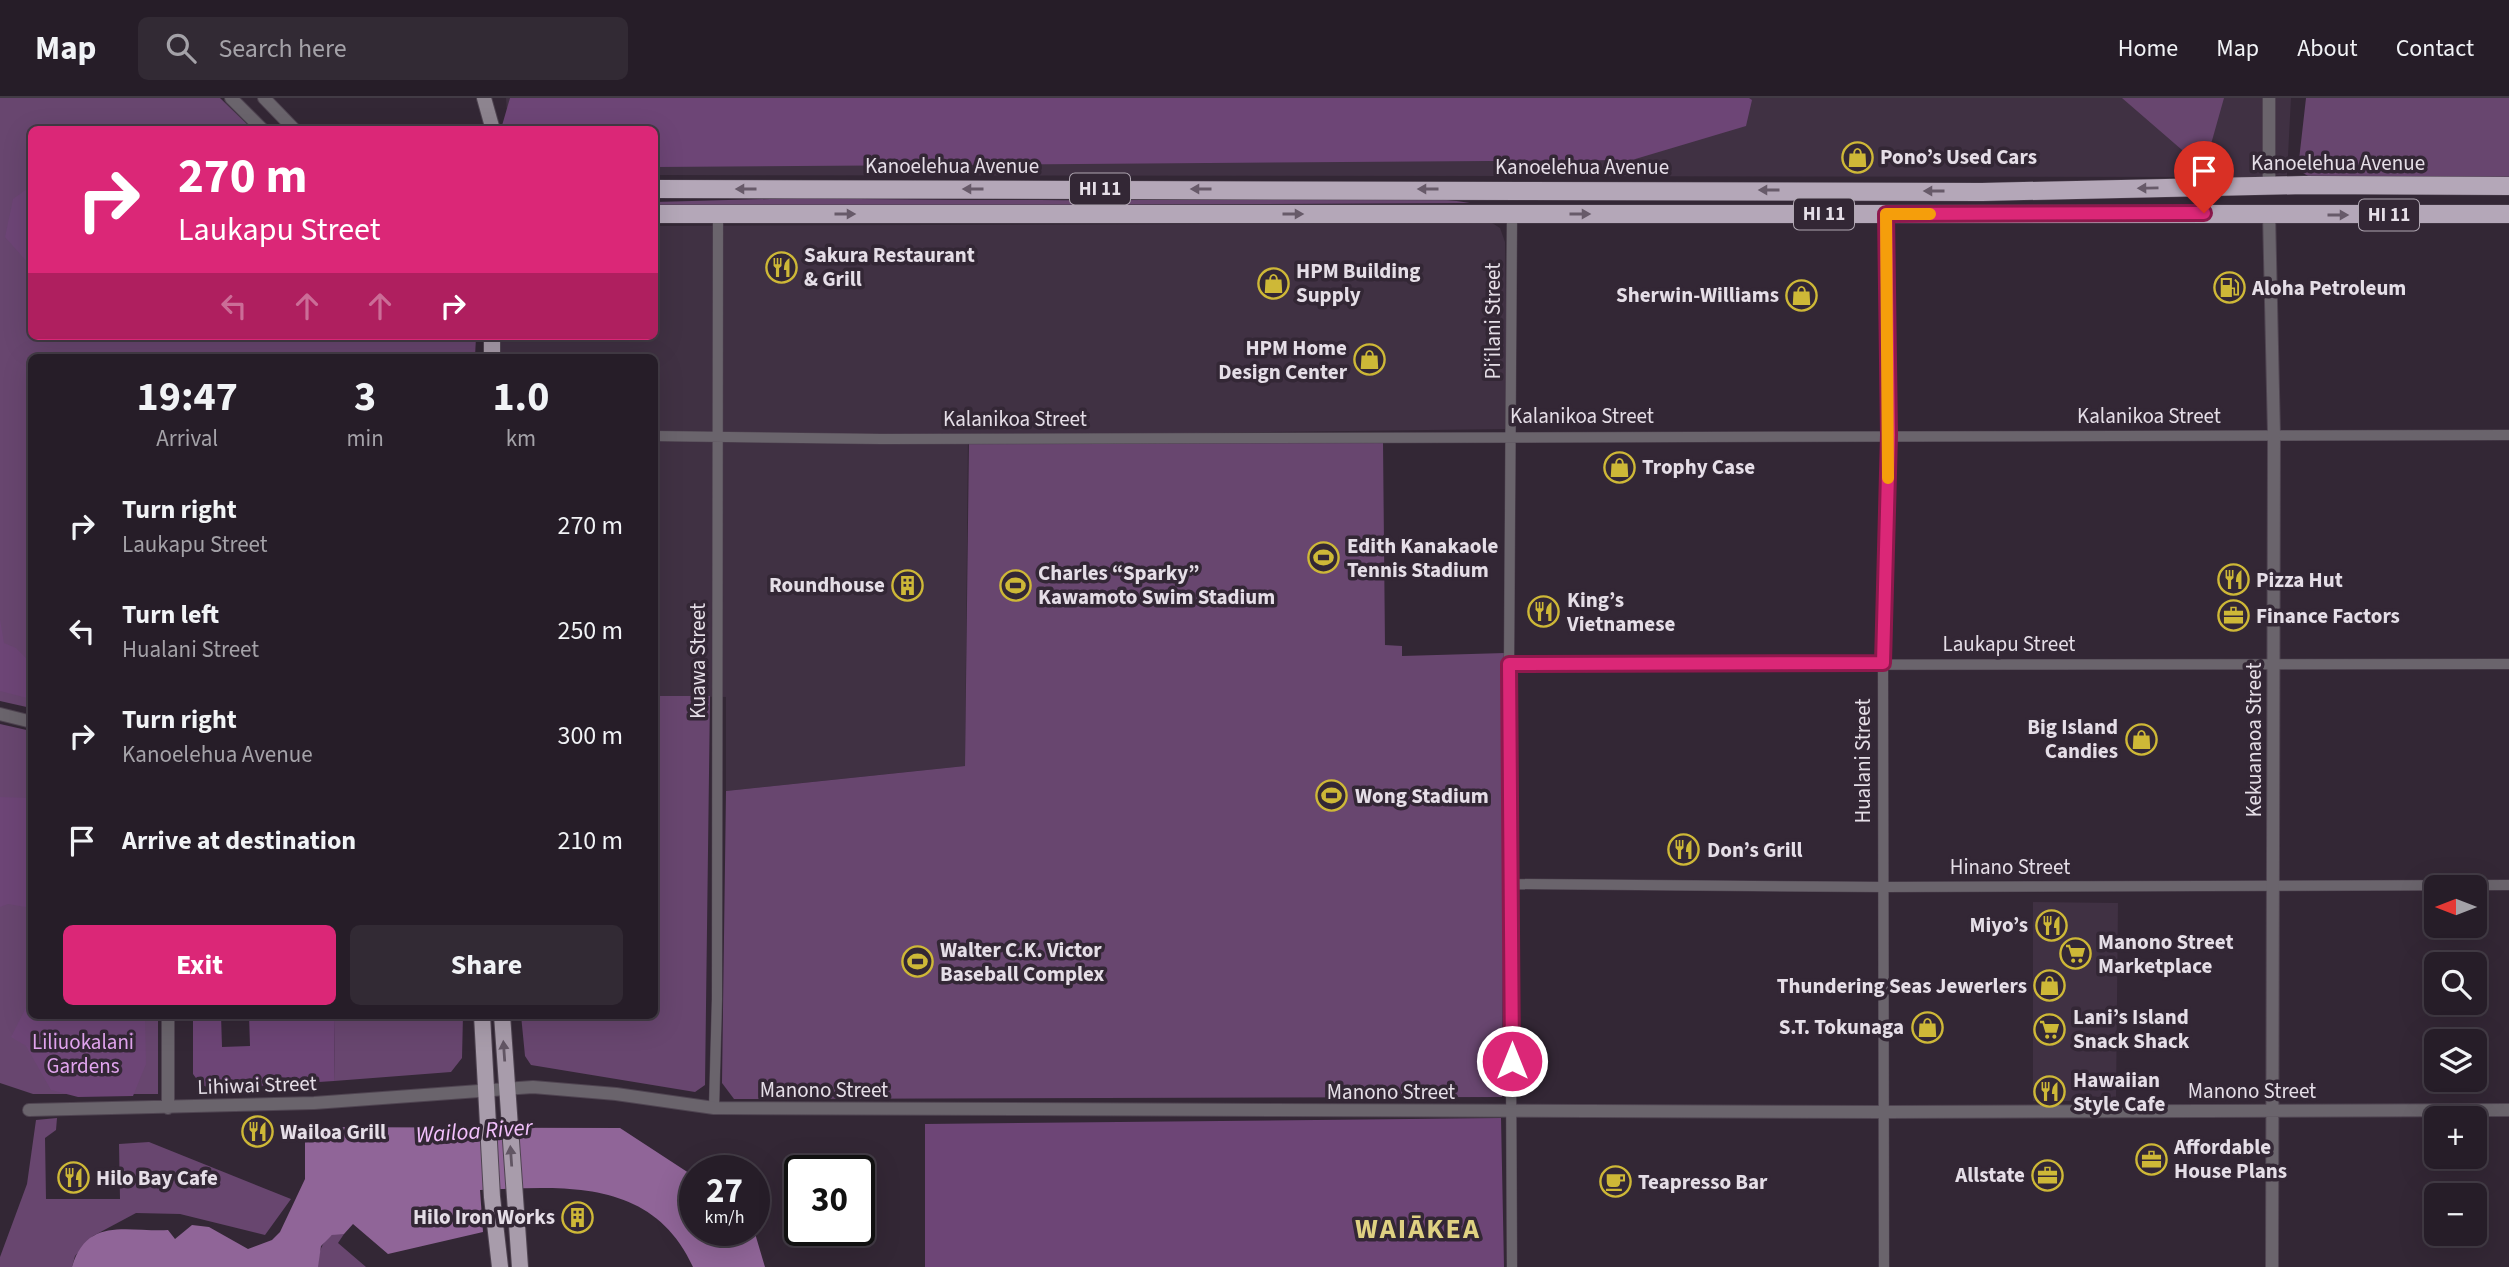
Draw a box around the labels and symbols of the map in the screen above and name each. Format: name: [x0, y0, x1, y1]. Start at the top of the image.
shop icon: Pono’s Used Cars: [1840, 140, 1874, 174]
pin: [2174, 141, 2234, 213]
place label: Pono’s Used Cars: [1880, 142, 2037, 172]
street label: Kanoelehua Avenue: [2251, 148, 2425, 178]
street label: Kanoelehua Avenue: [865, 151, 1039, 181]
street label: Kanoelehua Avenue: [1495, 152, 1669, 182]
road number: HI 11: [1070, 174, 1130, 204]
one-way arrow: [735, 183, 757, 195]
one-way arrow: [962, 183, 984, 195]
one-way arrow: [1190, 183, 1212, 195]
one-way arrow: [1417, 183, 1439, 195]
one-way arrow: [2137, 183, 2159, 194]
one-way arrow: [1758, 185, 1780, 196]
one-way arrow: [1923, 185, 1945, 197]
road number: HI 11: [1794, 198, 1854, 230]
road number: HI 11: [2359, 200, 2419, 230]
one-way arrow: [834, 208, 856, 220]
one-way arrow: [1282, 208, 1304, 220]
one-way arrow: [1569, 209, 1591, 220]
one-way arrow: [2327, 209, 2349, 221]
place label: Sakura Restaurant & Grill: [804, 240, 975, 294]
restaurant icon: Sakura Restaurant & Grill: [764, 250, 798, 284]
place label: HPM Building Supply: [1296, 256, 1420, 310]
street label: Pi‘ilani Street: [1478, 263, 1508, 379]
shop icon: HPM Building Supply: [1256, 266, 1290, 300]
fuel station icon: Aloha Petroleum: [2212, 271, 2246, 305]
place label: Aloha Petroleum: [2251, 273, 2406, 303]
shop icon: Sherwin-Williams: [1785, 278, 1819, 312]
place label: Sherwin-Williams: [1616, 280, 1779, 310]
place label: HPM Home Design Center: [1218, 333, 1348, 387]
shop icon: HPM Home Design Center: [1353, 343, 1387, 377]
street label: Kalanikoa Street: [1510, 401, 1654, 431]
street label: Kalanikoa Street: [2077, 401, 2221, 431]
street label: Kalanikoa Street: [943, 404, 1087, 434]
shop icon: Trophy Case: [1602, 450, 1636, 484]
place label: Trophy Case: [1642, 452, 1755, 482]
place label: Edith Kanakaole Tennis Stadium: [1347, 531, 1498, 585]
sports icon: Edith Kanakaole Tennis Stadium: [1307, 541, 1341, 575]
place label: Charles “Sparky” Kawamoto Swim Stadium: [1038, 558, 1275, 612]
restaurant icon: Pizza Hut: [2216, 563, 2250, 597]
place label: Pizza Hut: [2256, 565, 2343, 595]
building icon: Roundhouse: [891, 568, 925, 602]
sports icon: Charles “Sparky” Kawamoto Swim Stadium: [998, 568, 1032, 602]
place label: Roundhouse: [769, 570, 885, 600]
place label: King’s Vietnamese: [1566, 585, 1675, 639]
restaurant icon: King’s Vietnamese: [1527, 595, 1561, 629]
office icon: Finance Factors: [2216, 599, 2250, 633]
place label: Finance Factors: [2256, 601, 2400, 631]
street label: Kuawa Street: [683, 603, 713, 719]
street label: Laukapu Street: [1943, 629, 2075, 659]
street label: Kekuanaoa Street: [2239, 662, 2269, 818]
street label: Hualani Street: [1848, 698, 1878, 824]
place label: Big Island Candies: [2027, 712, 2118, 766]
shop icon: Big Island Candies: [2124, 722, 2158, 756]
sports icon: Wong Stadium: [1315, 779, 1349, 813]
place label: Wong Stadium: [1355, 781, 1489, 811]
restaurant icon: Don’s Grill: [1667, 833, 1701, 867]
place label: Don’s Grill: [1707, 835, 1802, 865]
street label: Hinano Street: [1950, 852, 2070, 882]
north arrow: [2424, 875, 2487, 938]
restaurant icon: Miyo’s: [2034, 908, 2068, 942]
place label: Miyo’s: [1969, 910, 2028, 940]
place label: Manono Street Marketplace: [2098, 927, 2233, 981]
place label: Walter C.K. Victor Baseball Complex: [940, 935, 1104, 989]
supermarket icon: Manono Street Marketplace: [2058, 937, 2092, 971]
sports icon: Walter C.K. Victor Baseball Complex: [900, 945, 934, 979]
shop icon: Thundering Seas Jewerlers: [2033, 969, 2067, 1003]
place label: Thundering Seas Jewerlers: [1777, 971, 2027, 1001]
place label: Lani’s Island Snack Shack: [2073, 1002, 2190, 1056]
shop icon: S.T. Tokunaga: [1910, 1010, 1944, 1044]
place label: S.T. Tokunaga: [1779, 1012, 1904, 1042]
supermarket icon: Lani’s Island Snack Shack: [2033, 1012, 2067, 1046]
position arrow: [1475, 1024, 1549, 1098]
park label: Liliuokalani Gardens: [32, 1027, 134, 1081]
one-way arrow: [498, 1040, 509, 1062]
place label: Hawaiian Style Cafe: [2073, 1065, 2165, 1119]
street label: Lihiwai Street: [197, 1068, 317, 1102]
street label: Manono Street: [760, 1075, 888, 1105]
restaurant icon: Hawaiian Style Cafe: [2033, 1075, 2067, 1109]
street label: Manono Street: [2188, 1076, 2316, 1106]
street label: Manono Street: [1327, 1077, 1455, 1107]
water label: Wailoa River: [415, 1110, 535, 1152]
restaurant icon: Wailoa Grill: [240, 1115, 274, 1149]
place label: Wailoa Grill: [280, 1117, 386, 1147]
place label: Affordable House Plans: [2173, 1132, 2287, 1186]
office icon: Affordable House Plans: [2134, 1142, 2168, 1176]
one-way arrow: [506, 1145, 517, 1167]
speed limit sign: 30: [784, 1155, 875, 1246]
office icon: Allstate: [2031, 1158, 2065, 1192]
place label: Allstate: [1954, 1160, 2025, 1190]
restaurant icon: Hilo Bay Cafe: [56, 1161, 90, 1195]
place label: Hilo Bay Cafe: [96, 1163, 218, 1193]
cafe icon: Teapresso Bar: [1598, 1165, 1632, 1199]
place label: Teapresso Bar: [1638, 1167, 1768, 1197]
building icon: Hilo Iron Works: [561, 1200, 595, 1234]
place label: Hilo Iron Works: [413, 1202, 555, 1232]
district label: WAIĀKEA: [1355, 1209, 1481, 1249]

